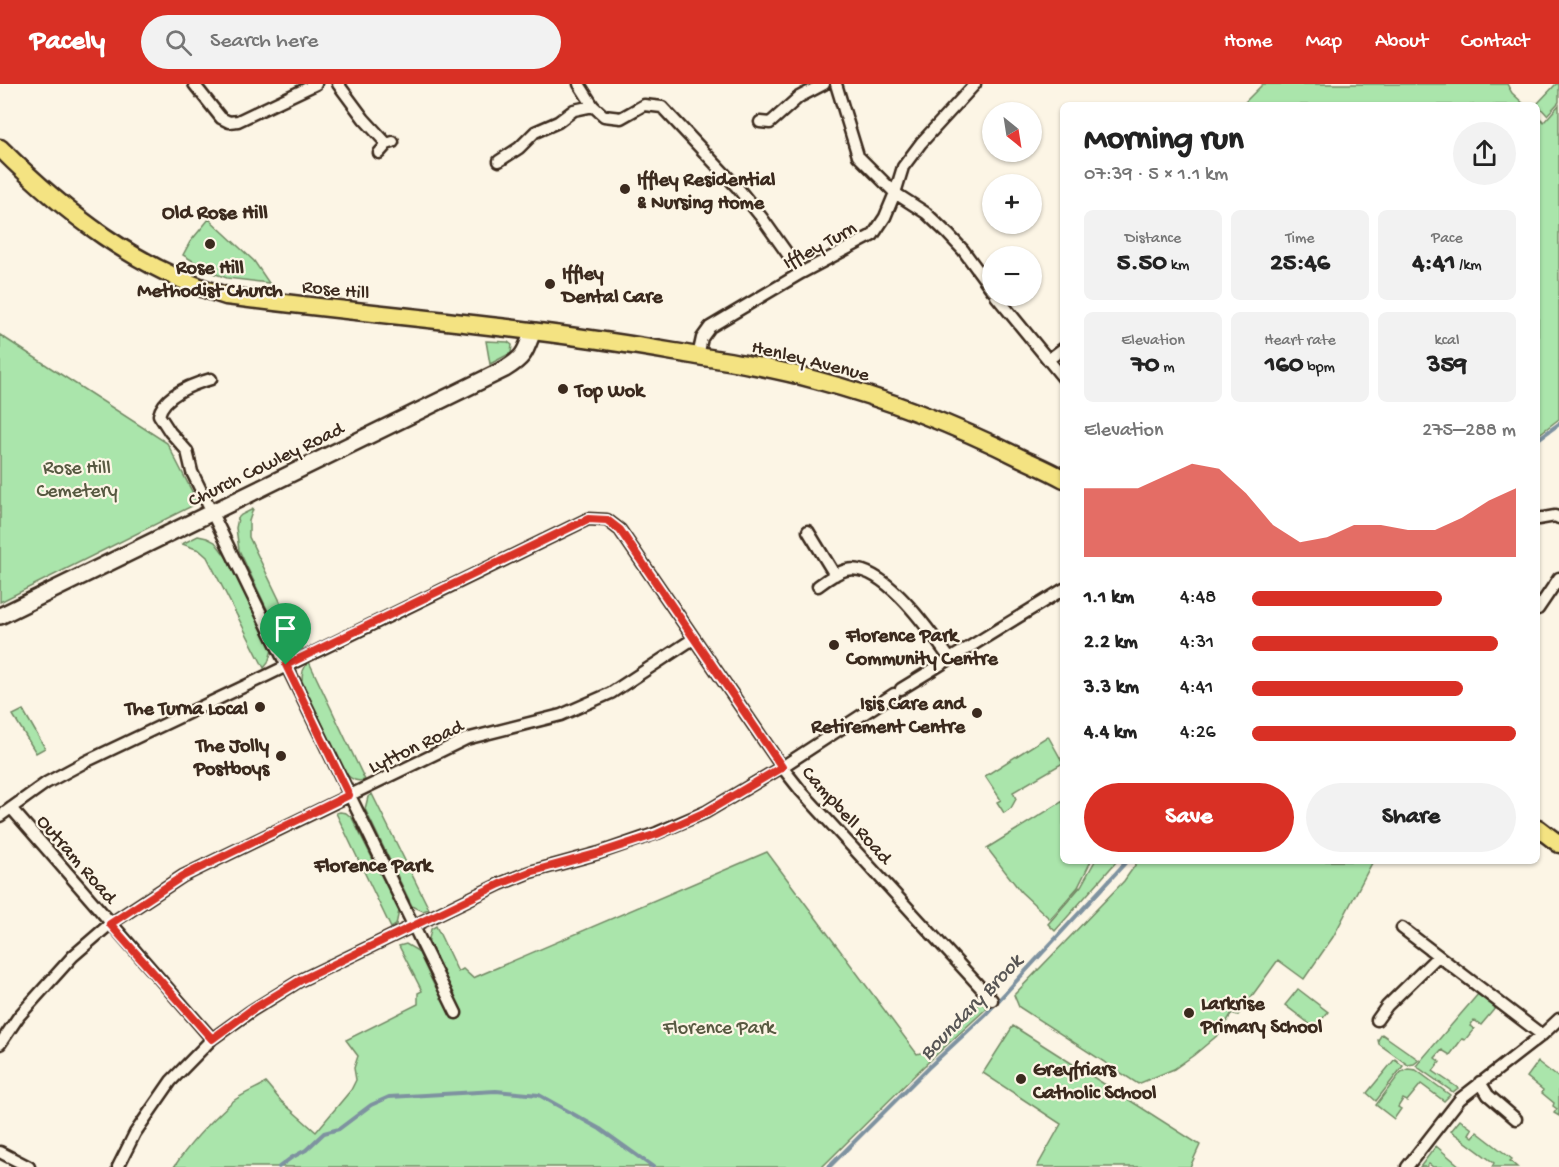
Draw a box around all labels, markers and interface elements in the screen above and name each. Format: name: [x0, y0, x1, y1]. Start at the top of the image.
search box: [141, 15, 561, 69]
text: Pacely: [30, 26, 105, 59]
icon: search: [162, 26, 195, 59]
text: Search here: [210, 29, 318, 55]
text: Home: [1224, 30, 1272, 55]
text: Map: [1305, 30, 1342, 55]
text: About: [1375, 30, 1428, 55]
text: Contact: [1461, 30, 1529, 55]
north arrow: [982, 102, 1042, 162]
map controls: [982, 102, 1042, 306]
text: Morning run: [1084, 122, 1244, 160]
button: share: [1453, 122, 1516, 185]
text: 07:39 · 5 × 1.1 km: [1084, 164, 1228, 187]
place label: Iffley Residential & Nursing Home: [637, 170, 776, 216]
button: +: [982, 174, 1042, 234]
marker: Iffley Residential & Nursing Home: [618, 182, 632, 196]
district label: Old Rose Hill: [162, 202, 268, 227]
street label: Iffley Turn: [780, 218, 862, 276]
text: Distance: [1125, 230, 1181, 249]
text: Time: [1285, 230, 1315, 249]
text: Pace: [1431, 230, 1463, 249]
marker: Rose Hill Methodist Church: [203, 237, 217, 251]
button: −: [982, 246, 1042, 306]
text: 5.50: [1117, 249, 1167, 280]
text: 25:46: [1270, 249, 1330, 280]
text: 4:41: [1412, 249, 1456, 280]
text: km: [1167, 257, 1189, 276]
text: /km: [1456, 257, 1482, 276]
place label: Rose Hill Methodist Church: [137, 258, 283, 304]
place label: Iffley Dental Care: [560, 264, 663, 310]
street label: Rose Hill: [301, 276, 371, 306]
marker: Iffley Dental Care: [543, 277, 557, 291]
text: Elevation: [1121, 332, 1185, 351]
text: Heart rate: [1264, 332, 1336, 351]
text: kcal: [1435, 332, 1459, 351]
street label: Henley Avenue: [749, 337, 872, 388]
text: 70: [1131, 351, 1160, 382]
text: 160: [1265, 351, 1303, 382]
text: 359: [1427, 351, 1467, 382]
text: m: [1160, 359, 1175, 378]
text: bpm: [1303, 359, 1335, 378]
place label: Top Wok: [573, 381, 646, 404]
marker: Top Wok: [556, 382, 570, 396]
street label: Church Cowley Road: [185, 418, 350, 514]
text: Elevation: [1084, 420, 1164, 443]
text: 275–288 m: [1422, 420, 1516, 443]
park label: Rose Hill Cemetery: [36, 458, 118, 504]
text: 1.1 km: [1084, 587, 1134, 610]
text: 4:48: [1180, 587, 1216, 610]
pin: [260, 603, 311, 665]
icon: arrive: [269, 612, 302, 645]
place label: Florence Park Community Centre: [845, 626, 998, 672]
text: 2.2 km: [1084, 632, 1138, 655]
text: 4:31: [1180, 632, 1214, 655]
marker: Florence Park Community Centre: [827, 638, 841, 652]
text: 3.3 km: [1084, 677, 1139, 700]
text: 4:41: [1180, 677, 1213, 700]
place label: Isis Care and Retirement Centre: [810, 694, 967, 740]
place label: The Turna Local: [123, 699, 249, 722]
marker: The Turna Local: [253, 700, 267, 714]
marker: Isis Care and Retirement Centre: [970, 706, 984, 720]
street label: Lytton Road: [365, 715, 470, 780]
text: 4.4 km: [1084, 722, 1137, 745]
text: 4:26: [1180, 722, 1216, 745]
place label: The Jolly Postboys: [193, 736, 271, 782]
marker: The Jolly Postboys: [274, 749, 288, 763]
street label: Campbell Road: [795, 763, 897, 872]
button: Save: [1084, 783, 1294, 852]
button: Share: [1306, 783, 1516, 852]
street label: Outram Road: [30, 811, 122, 911]
district label: Florence Park: [313, 855, 434, 880]
water label: Boundary Brook: [916, 948, 1031, 1067]
place label: Larkrise Primary School: [1200, 994, 1323, 1040]
marker: Larkrise Primary School: [1182, 1006, 1196, 1020]
park label: Florence Park: [662, 1018, 777, 1041]
place label: Greyfriars Catholic School: [1032, 1060, 1157, 1106]
marker: Greyfriars Catholic School: [1014, 1072, 1028, 1086]

